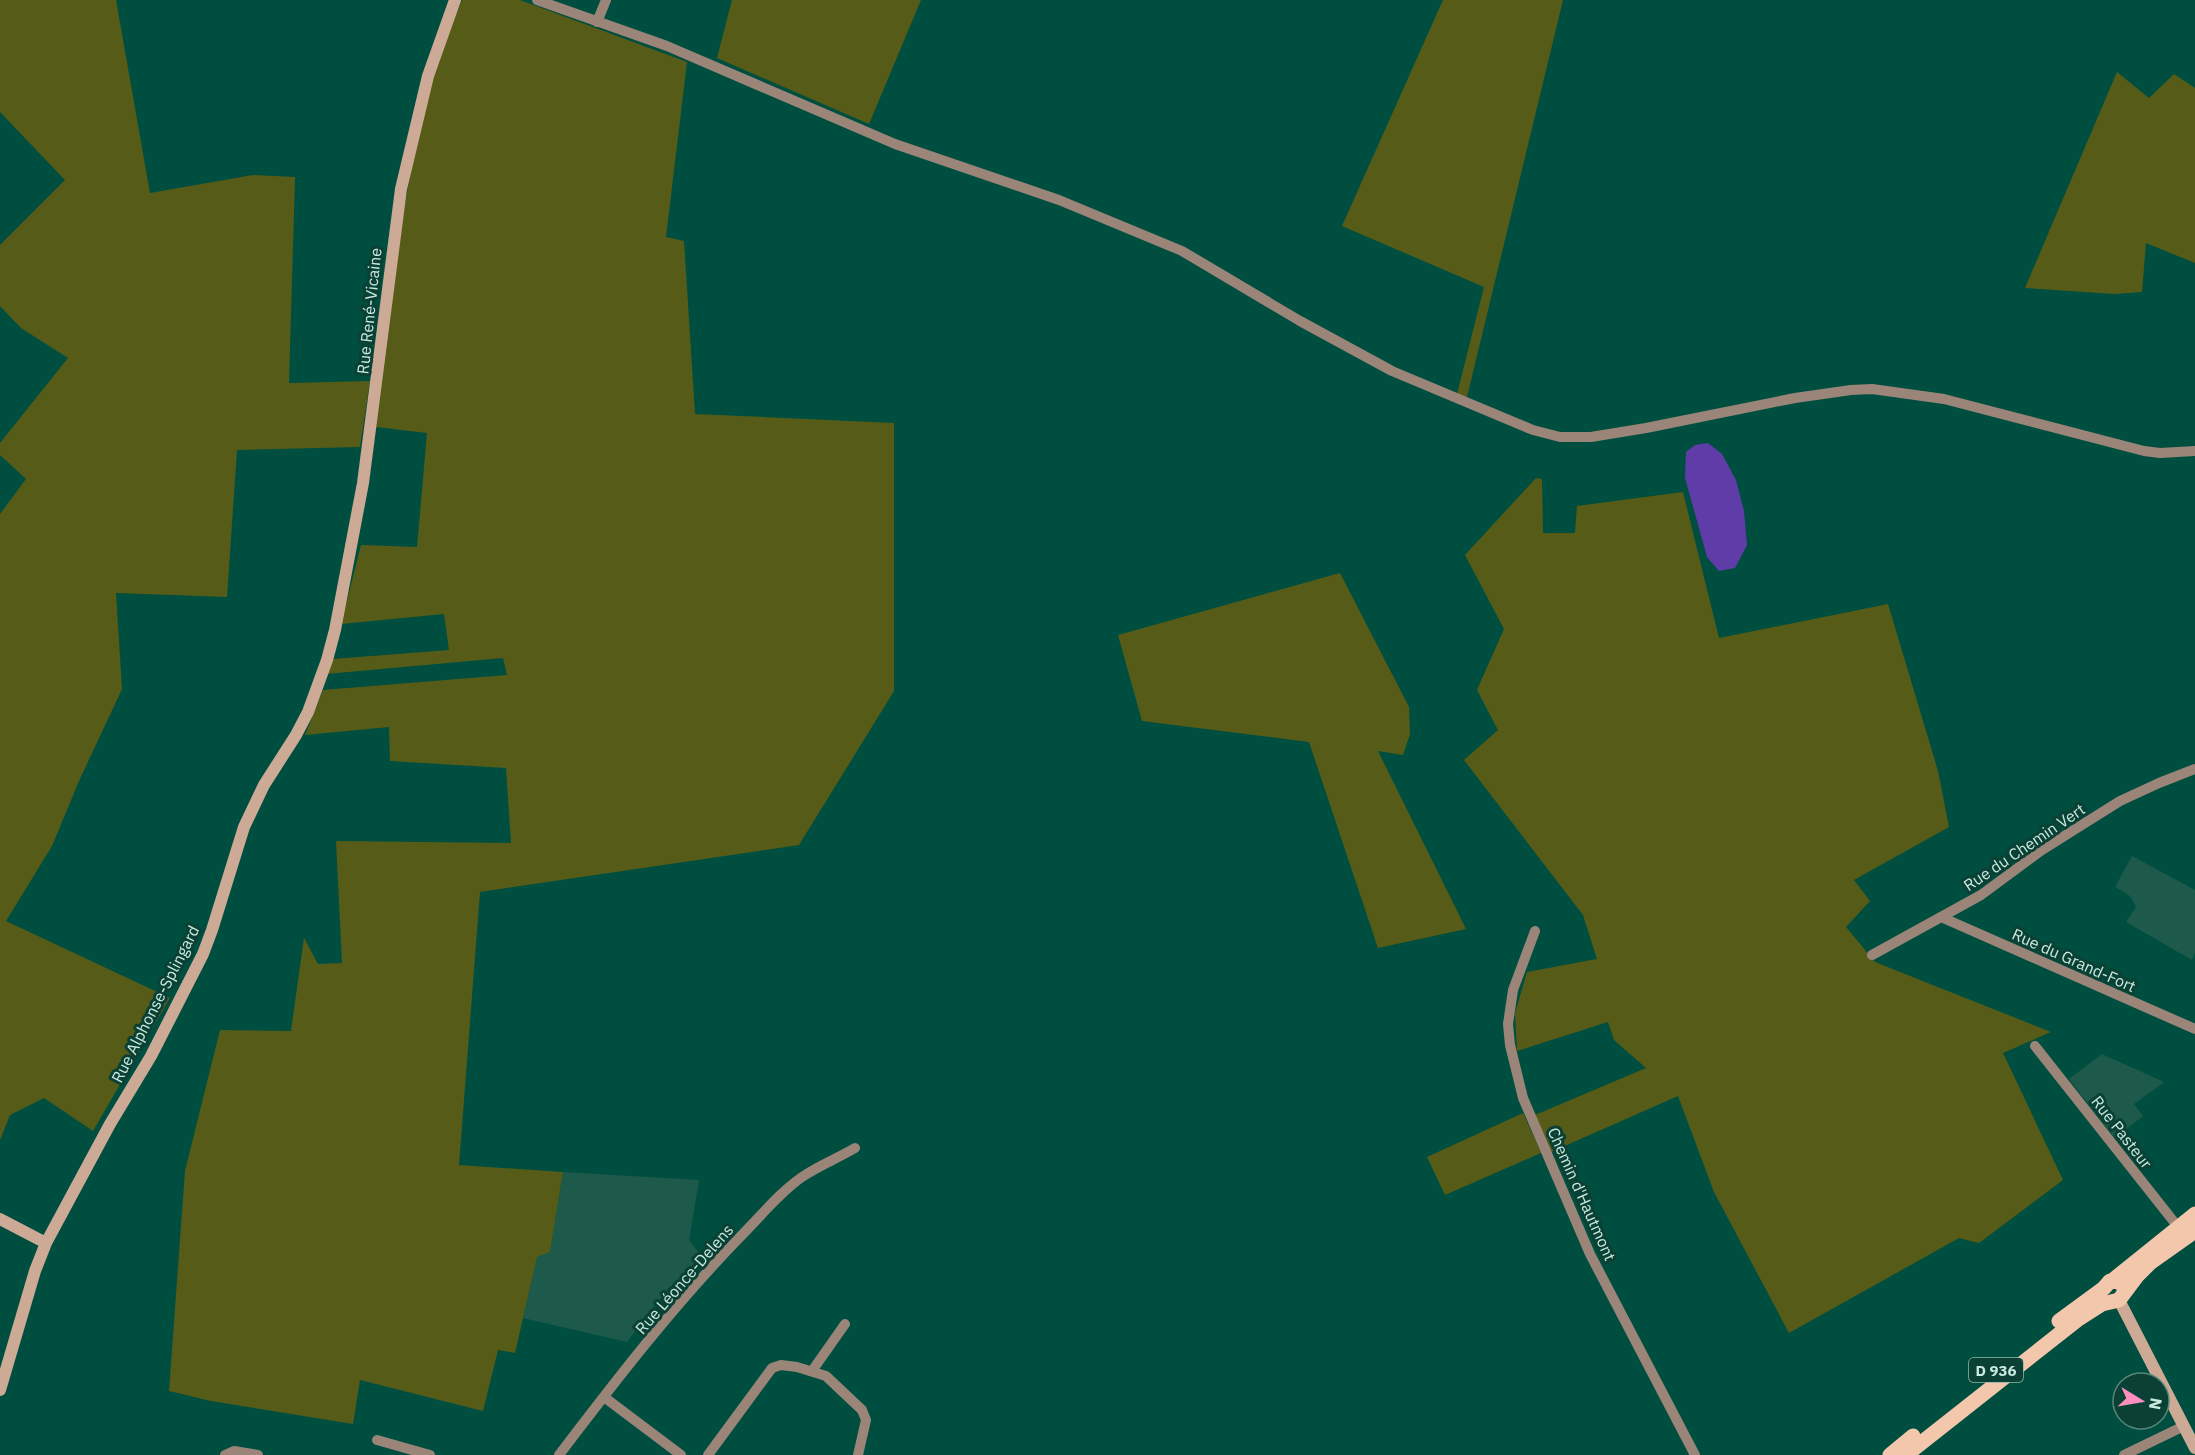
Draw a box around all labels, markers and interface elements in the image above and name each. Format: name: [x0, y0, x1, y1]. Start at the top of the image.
street label: Rue René-Vicaine: [352, 247, 386, 375]
street label: Rue du Chemin Vert: [1959, 799, 2089, 895]
street label: Rue Alphonse-Splingard: [107, 922, 203, 1086]
street label: Rue du Grand-Fort: [2009, 924, 2139, 996]
street label: Rue Pasteur: [2087, 1092, 2157, 1173]
street label: Chemin d'Hautmont: [1544, 1124, 1620, 1264]
street label: Rue Léonce-Delens: [631, 1220, 737, 1338]
road number: D 936: [1969, 1358, 2023, 1382]
north arrow: [2111, 1371, 2171, 1431]
text: N: [2145, 1396, 2167, 1411]

